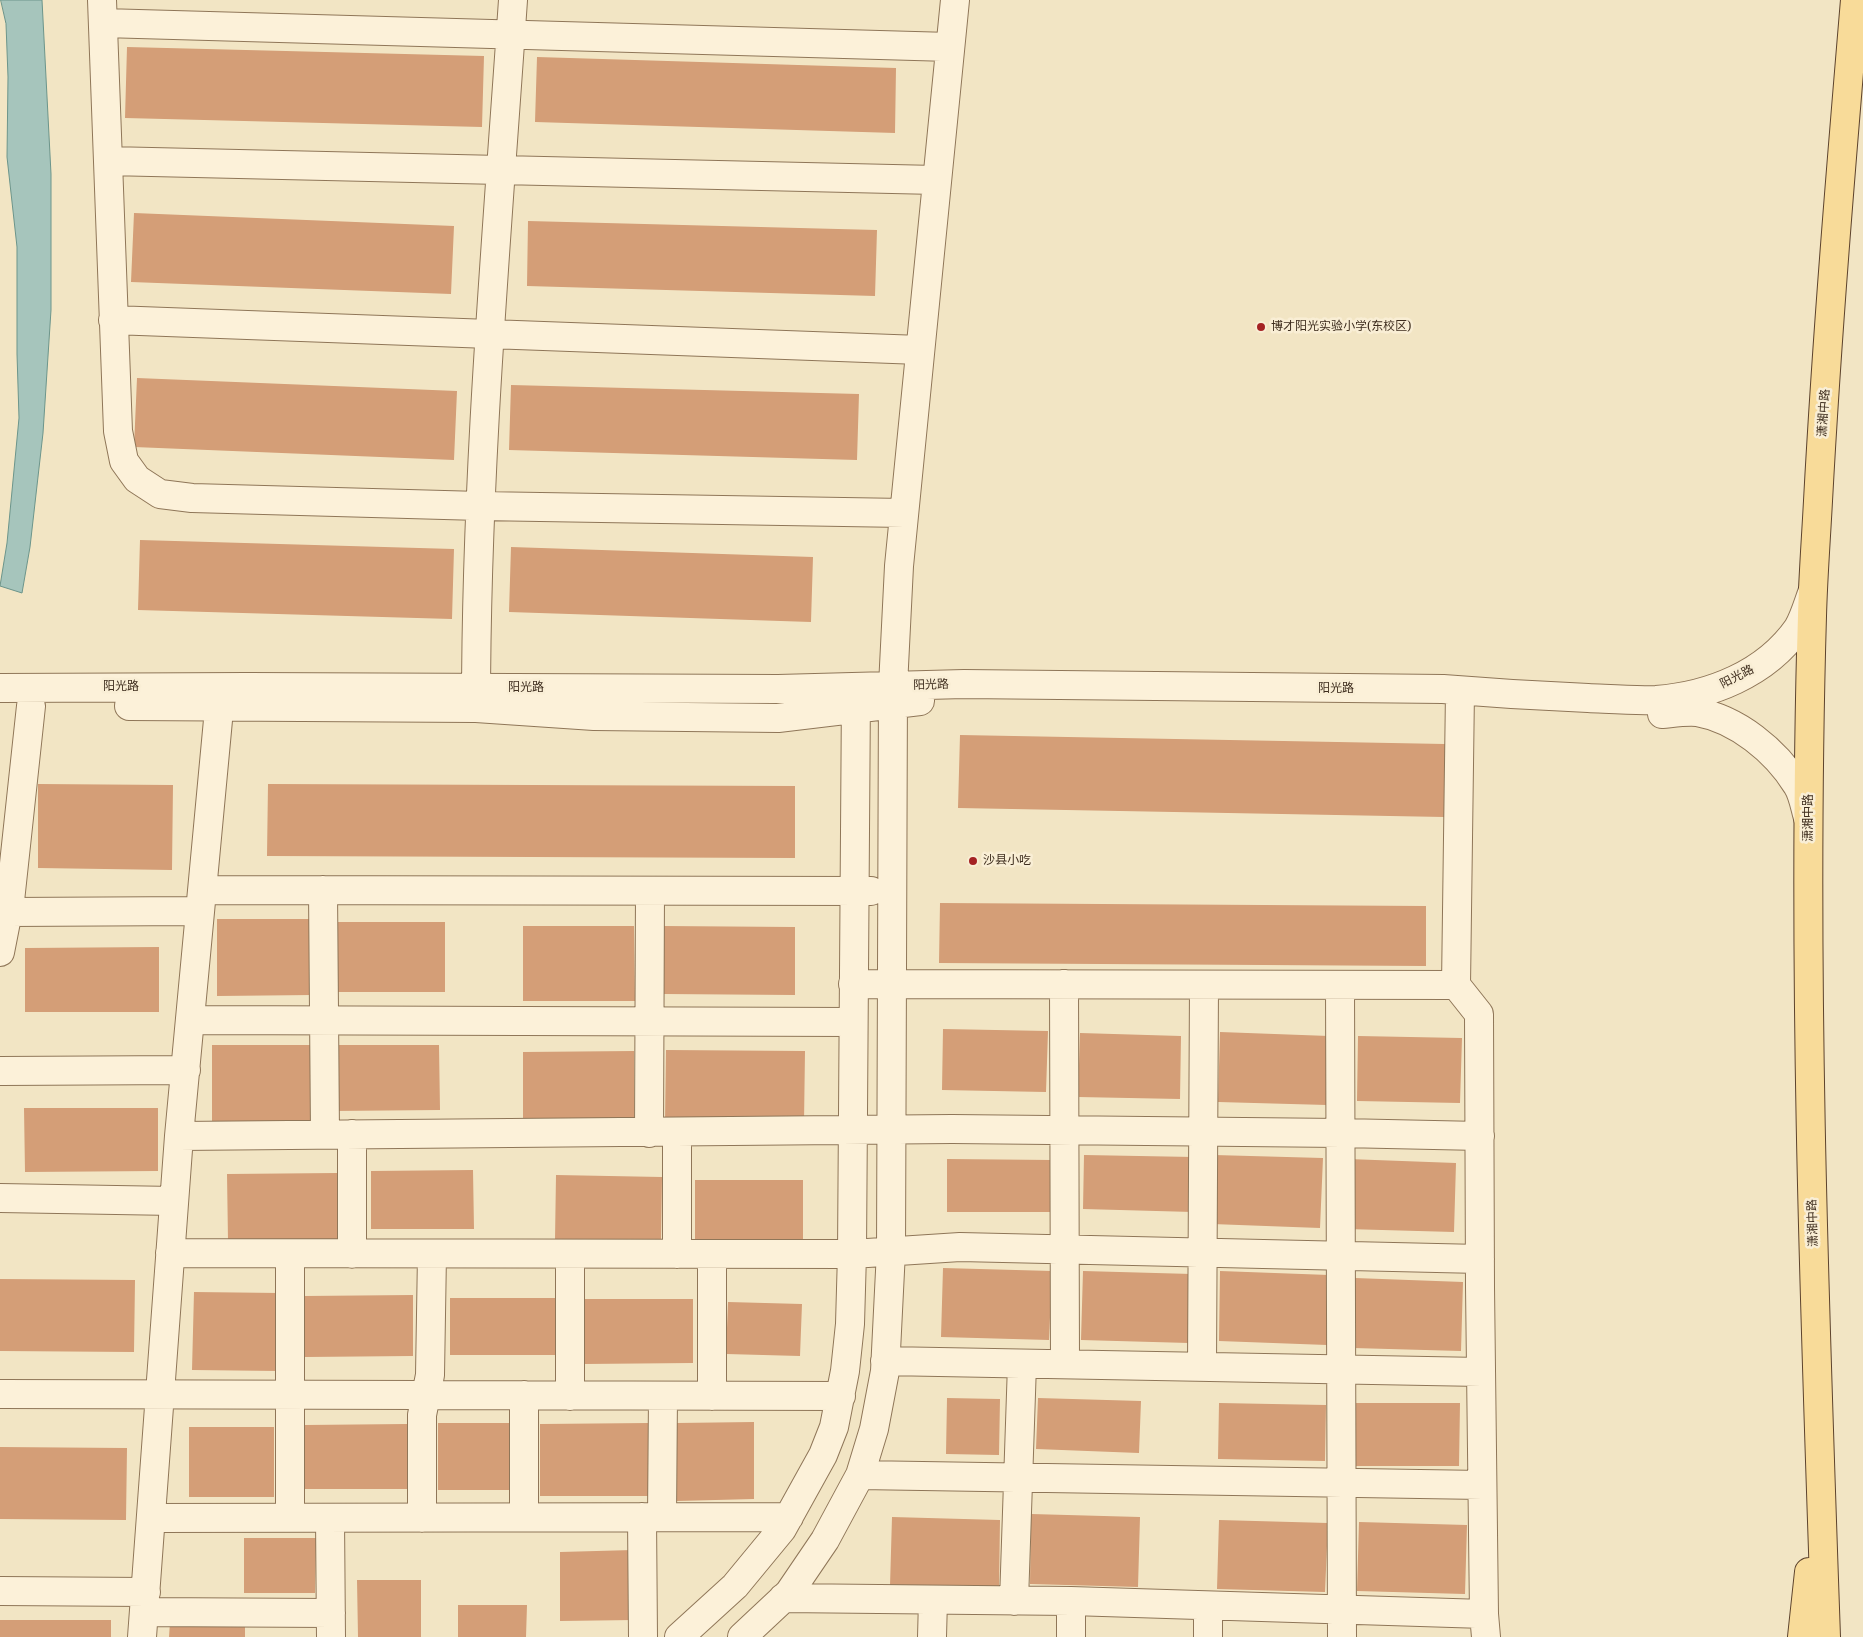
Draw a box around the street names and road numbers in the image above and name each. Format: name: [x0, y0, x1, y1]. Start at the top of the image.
street label: 潇湘中路: [1815, 389, 1833, 437]
street label: 阳光路: [1718, 662, 1756, 692]
street label: 阳光路: [913, 677, 949, 693]
street label: 阳光路: [103, 680, 139, 694]
street label: 阳光路: [508, 681, 544, 695]
street label: 阳光路: [1318, 682, 1354, 696]
street label: 潇湘中路: [1802, 794, 1816, 842]
street label: 潇湘中路: [1805, 1199, 1821, 1247]

